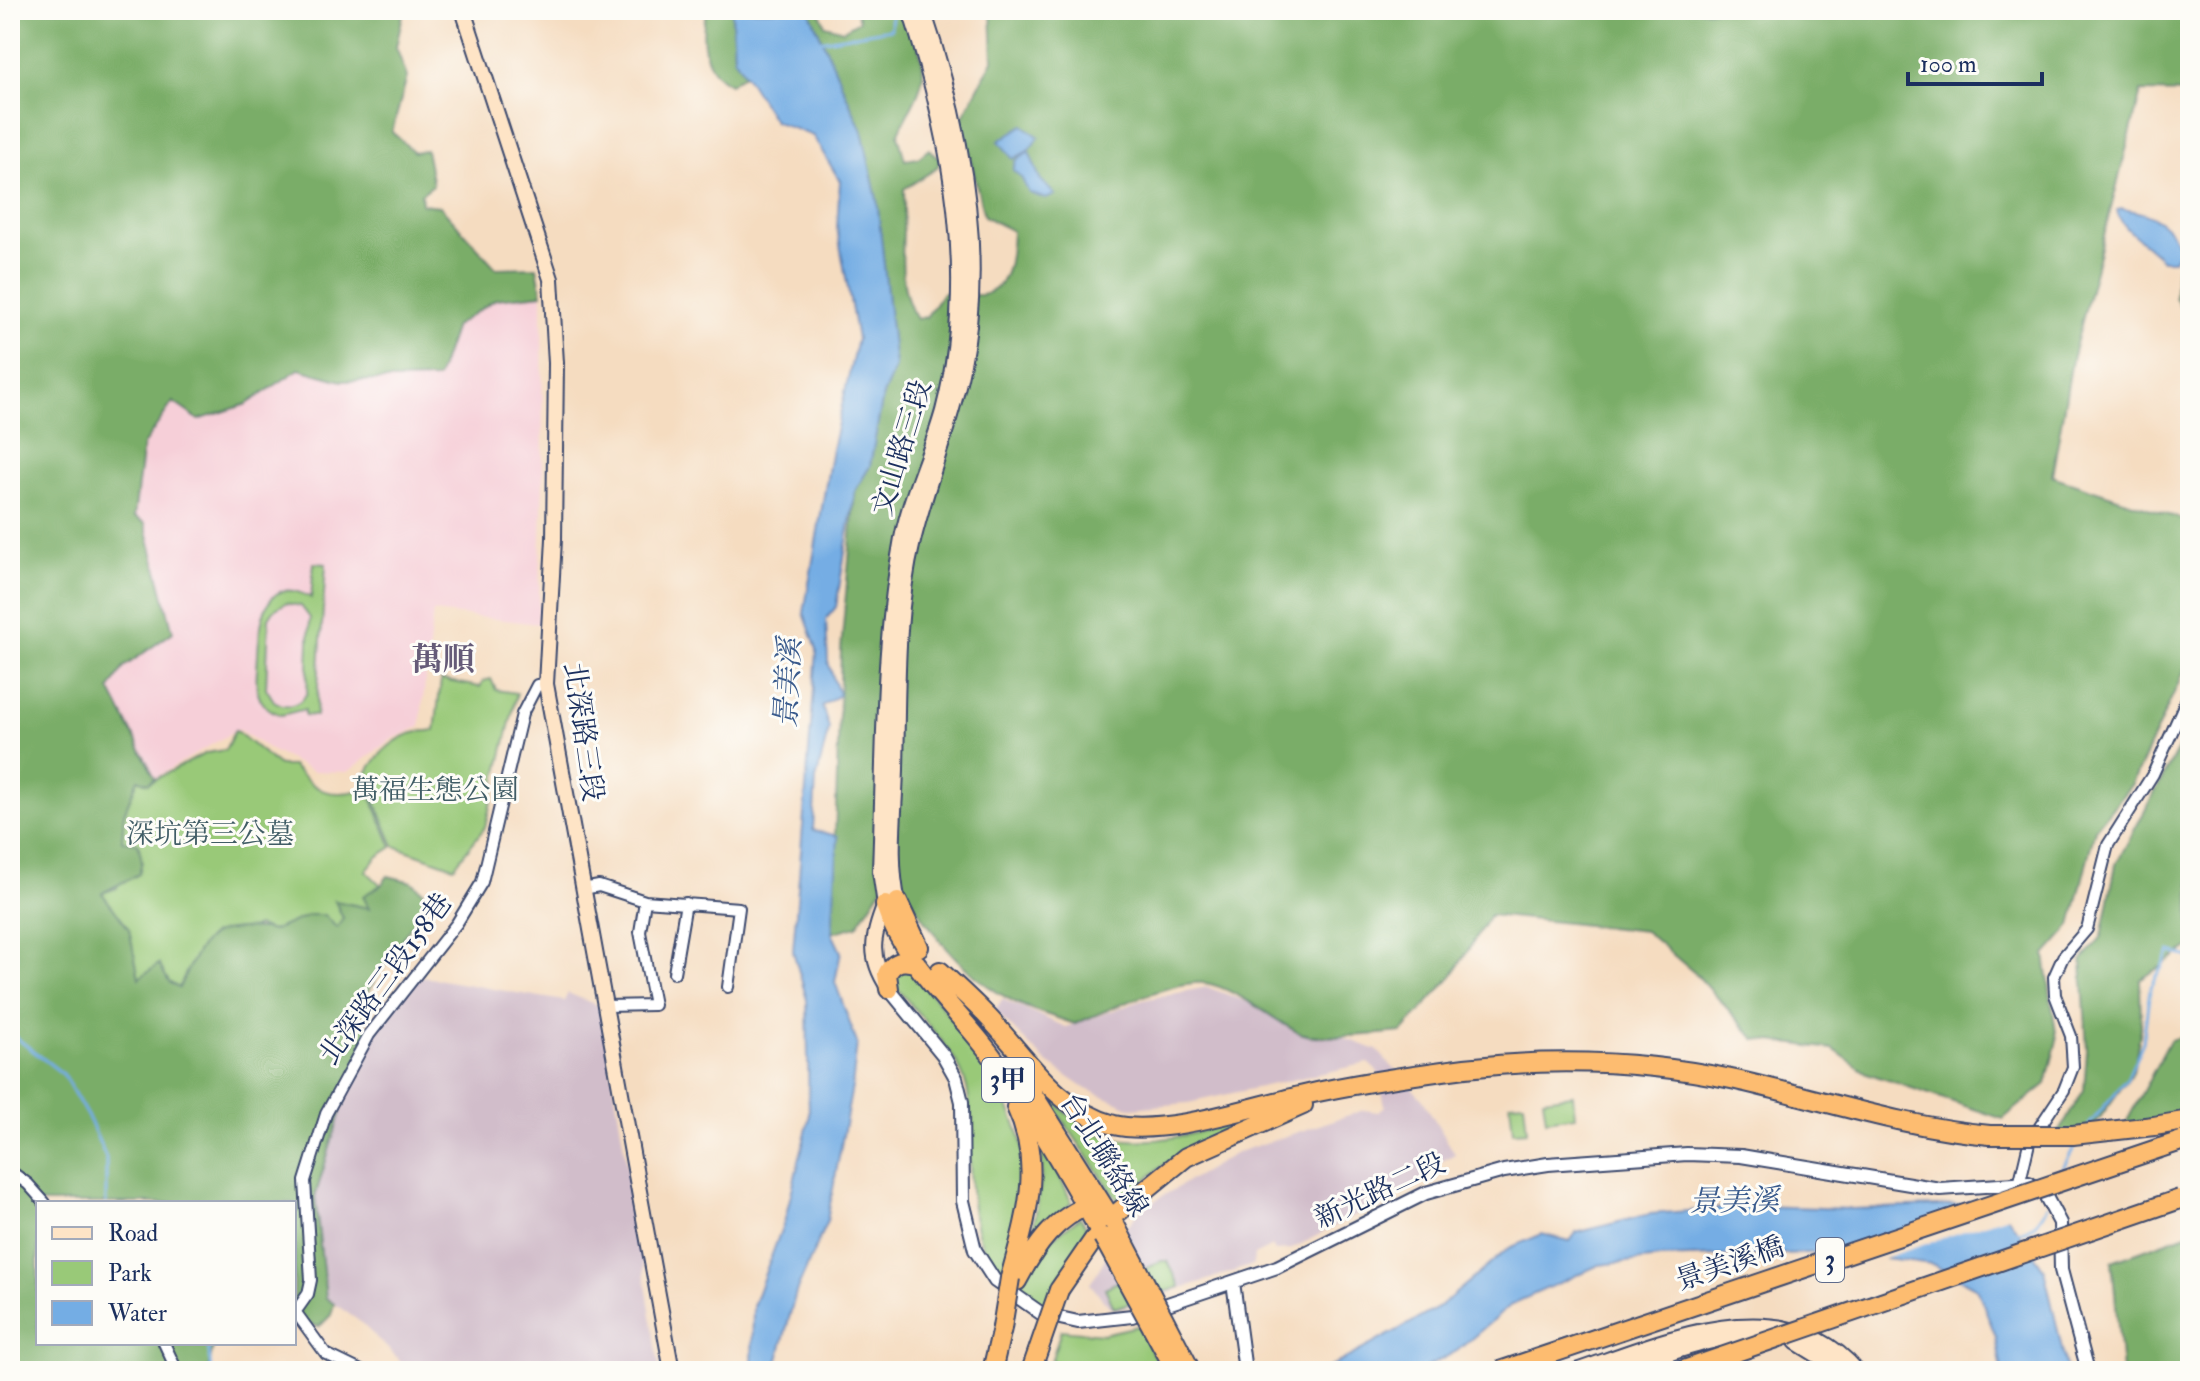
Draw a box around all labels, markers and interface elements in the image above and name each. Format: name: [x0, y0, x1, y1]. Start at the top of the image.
scale bar: [1908, 36, 2042, 86]
text: 100 m: [1920, 49, 1977, 80]
street label: 文山路三段: [865, 376, 939, 520]
water label: 景美溪: [767, 634, 809, 729]
district label: 萬順: [411, 640, 475, 680]
street label: 北深路三段: [556, 660, 610, 804]
park label: 萬福生態公園: [351, 773, 519, 808]
park label: 深坑第三公墓: [126, 817, 294, 852]
street label: 北深路三段158巷: [312, 886, 460, 1072]
road number: 3甲: [982, 1058, 1034, 1102]
street label: 台北聯絡線: [1052, 1086, 1156, 1224]
street label: 新光路二段: [1309, 1146, 1451, 1236]
water label: 景美溪: [1689, 1182, 1782, 1220]
legend: [36, 1201, 296, 1345]
text: Road: [108, 1218, 158, 1249]
street label: 景美溪橋: [1671, 1229, 1789, 1299]
road number: 3: [1816, 1238, 1844, 1282]
text: Park: [108, 1258, 152, 1289]
text: Water: [107, 1298, 167, 1329]

